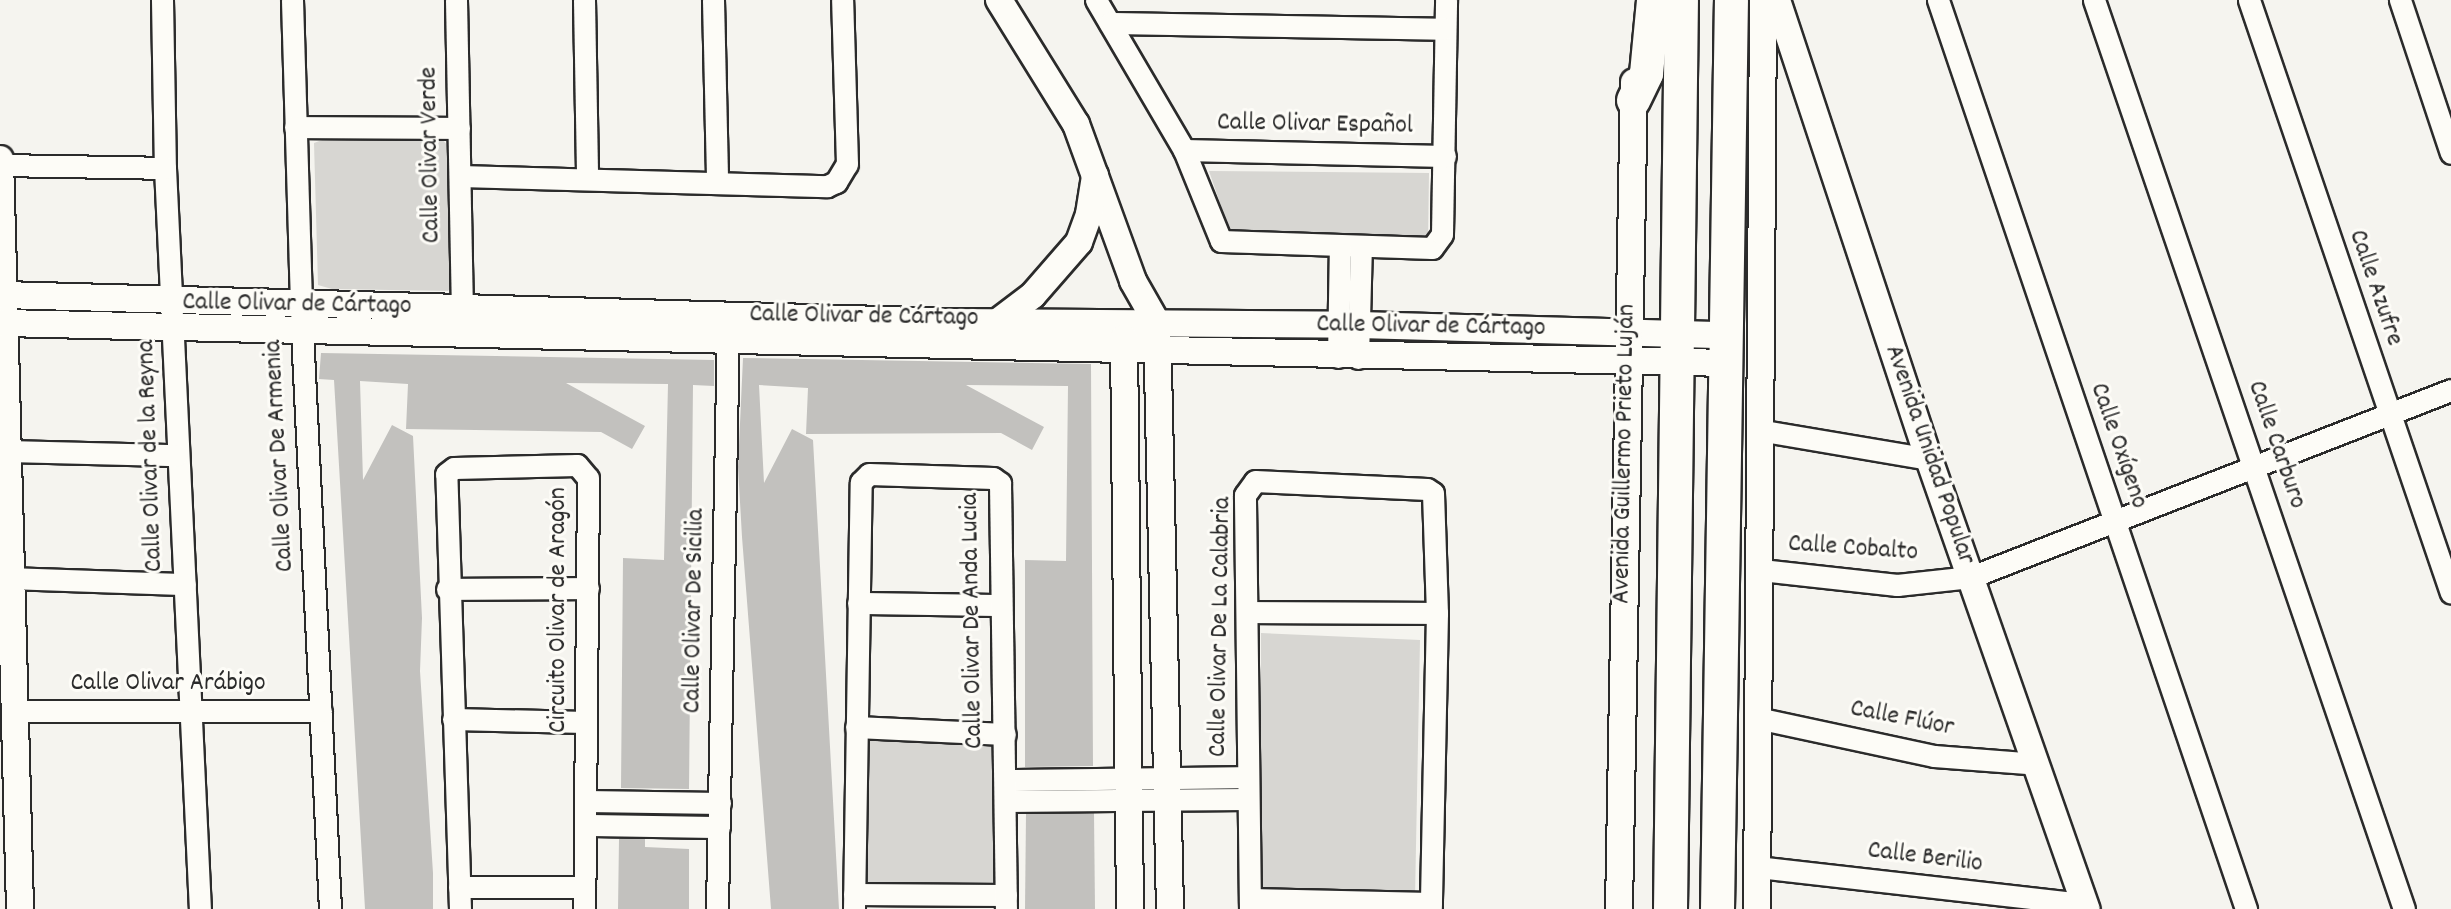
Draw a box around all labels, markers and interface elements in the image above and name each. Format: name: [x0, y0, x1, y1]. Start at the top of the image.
street label: Calle Olivar Verde: [414, 66, 448, 244]
street label: Calle Olivar Español: [1217, 108, 1413, 142]
street label: Calle Azufre: [2341, 226, 2409, 350]
street label: Calle Olivar de Cártago: [182, 287, 412, 323]
street label: Calle Olivar de Cártago: [749, 299, 979, 335]
street label: Avenida Guillermo Prieto Luján: [1607, 304, 1643, 604]
street label: Calle Olivar de Cártago: [1316, 309, 1546, 345]
street label: Calle Olivar de la Reyna: [131, 339, 171, 573]
street label: Calle Olivar De Armenia: [258, 339, 302, 573]
street label: Avenida Unidad Popular: [1877, 341, 1981, 569]
street label: Calle Carburo: [2240, 377, 2312, 513]
street label: Calle Oxígeno: [2082, 379, 2154, 513]
street label: Circuito Olivar de Aragón: [543, 487, 575, 733]
street label: Calle Olivar De Anda Lucia: [955, 493, 991, 749]
street label: Calle Olivar De La Calabria: [1203, 497, 1239, 757]
street label: Calle Olivar De Sicilia: [678, 508, 712, 714]
street label: Calle Cobalto: [1787, 529, 1919, 569]
street label: Calle Olivar Arábigo: [70, 668, 266, 700]
street label: Calle Flúor: [1847, 694, 1957, 744]
street label: Calle Berilio: [1866, 835, 1984, 881]

